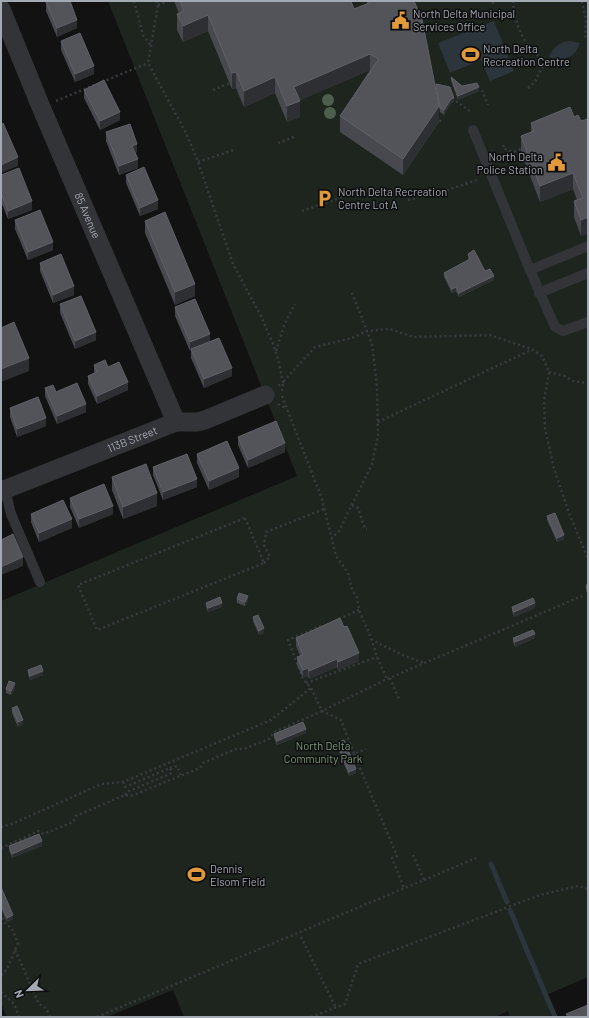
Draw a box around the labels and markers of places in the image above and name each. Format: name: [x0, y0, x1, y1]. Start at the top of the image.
place label: North Delta Municipal Services Office: [413, 7, 515, 33]
public building icon: North Delta Municipal Services Office: [390, 10, 410, 30]
place label: North Delta Recreation Centre: [483, 42, 570, 68]
sports icon: North Delta Recreation Centre: [460, 45, 480, 65]
place label: North Delta Police Station: [477, 150, 543, 176]
public building icon: North Delta Police Station: [546, 153, 566, 173]
place label: North Delta Recreation Centre Lot A: [338, 185, 447, 211]
parking icon: North Delta Recreation Centre Lot A: [315, 188, 335, 208]
place label: Dennis Elsom Field: [210, 862, 265, 888]
sports icon: Dennis Elsom Field: [187, 865, 207, 885]

